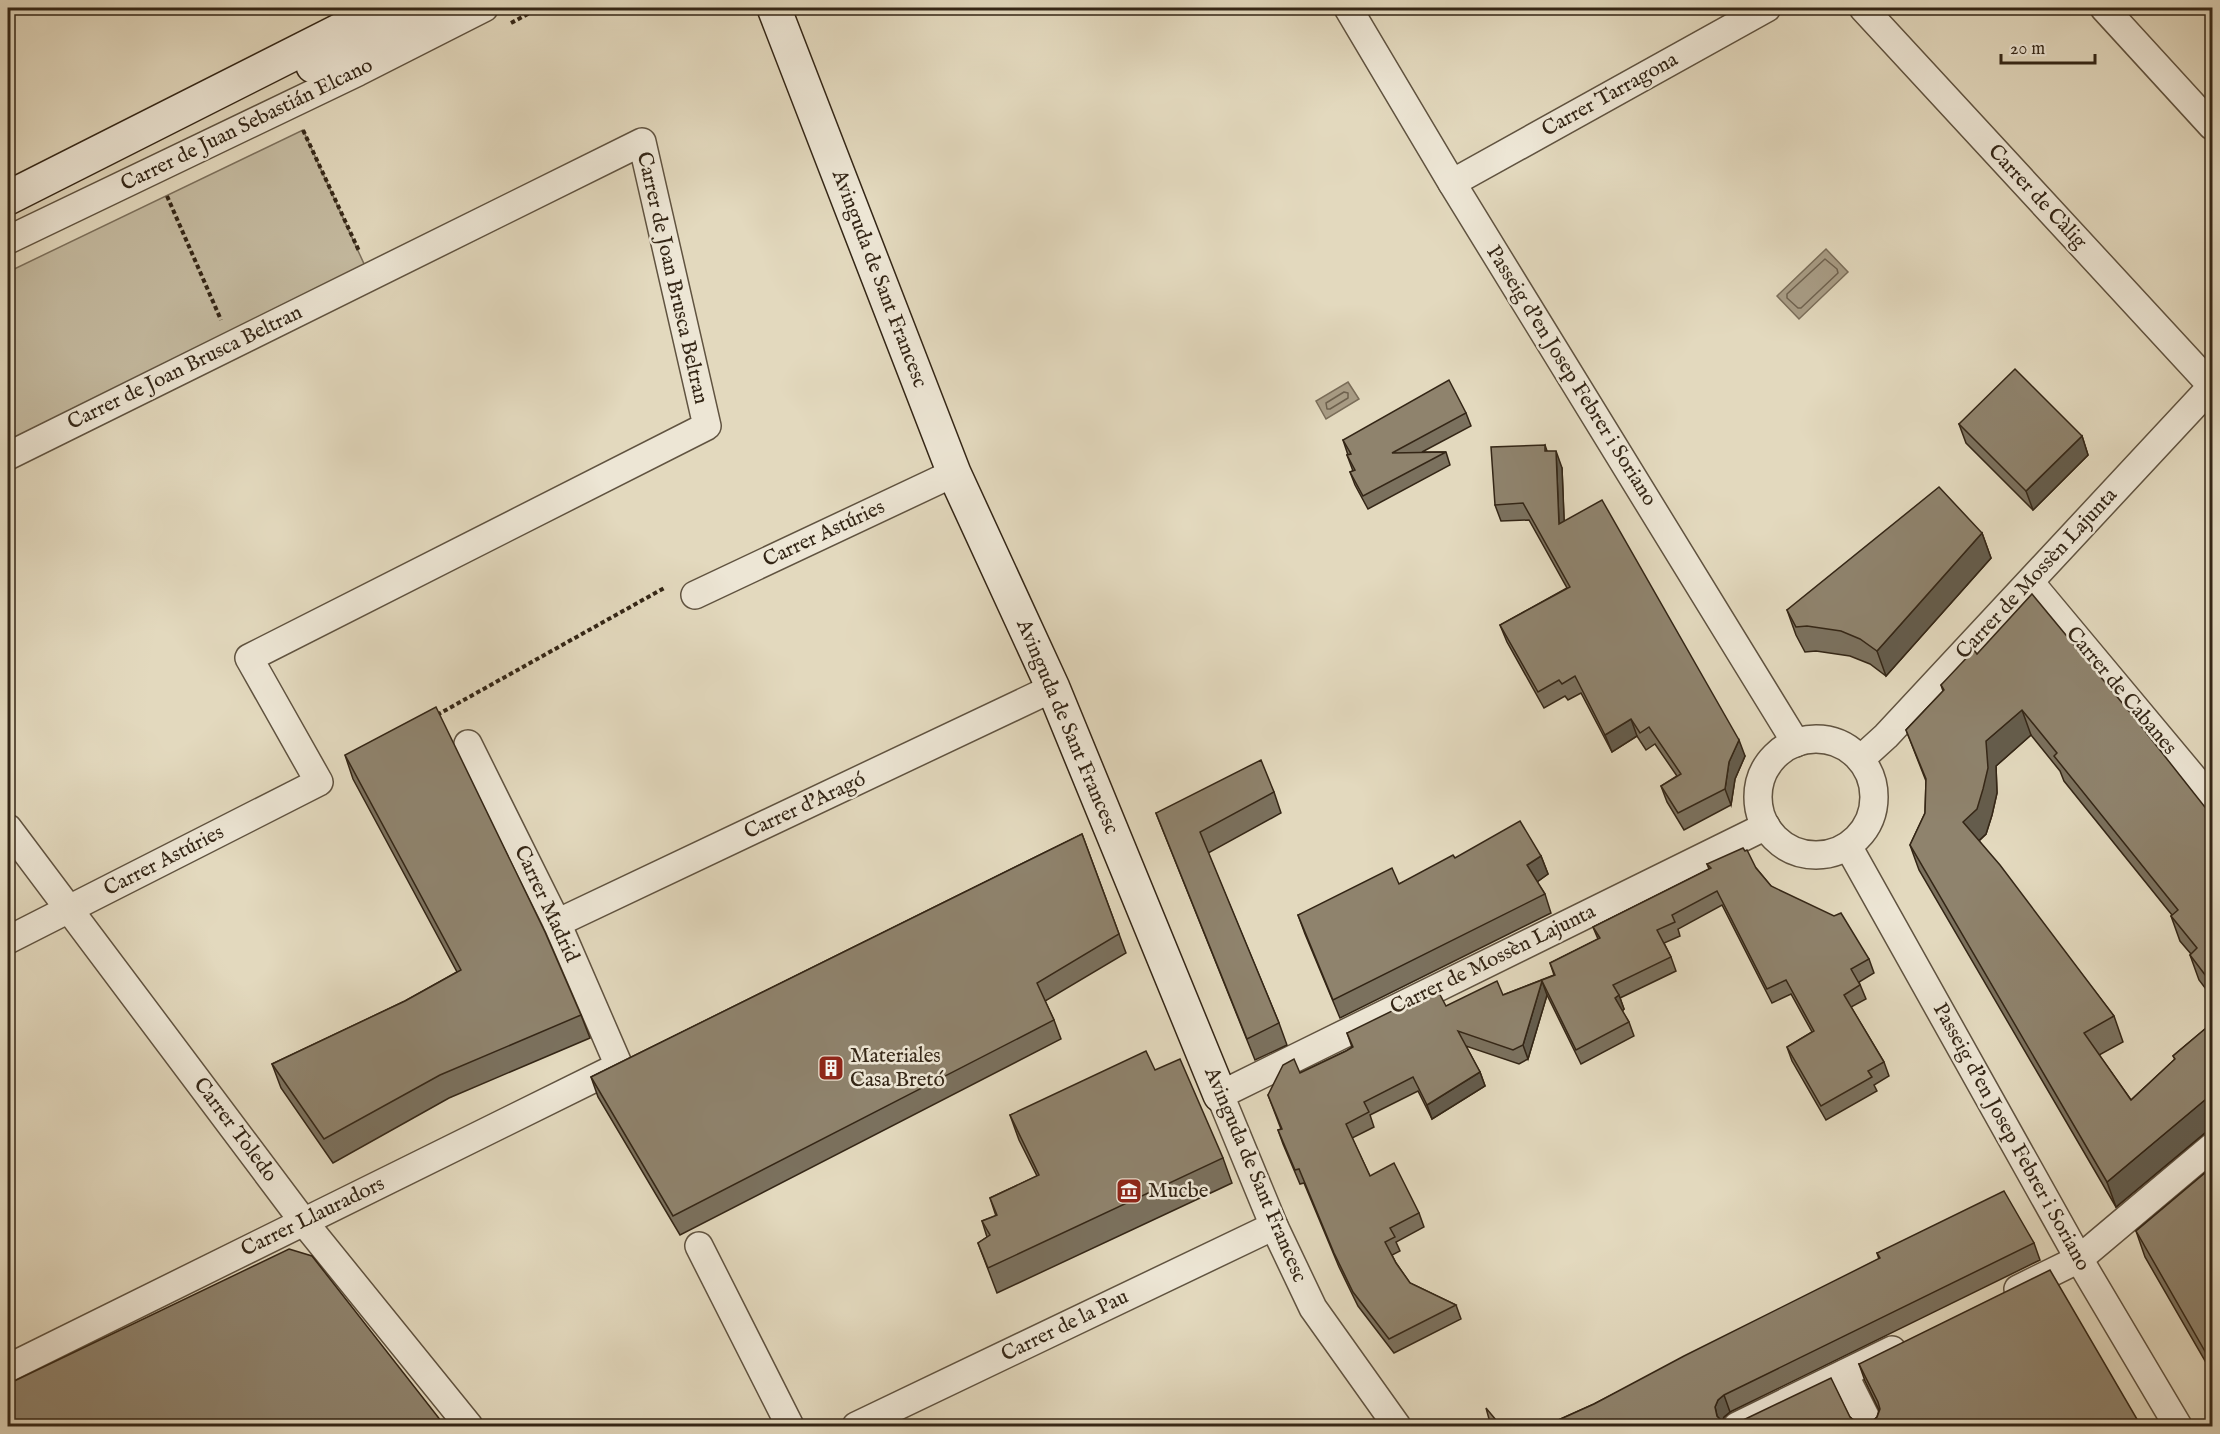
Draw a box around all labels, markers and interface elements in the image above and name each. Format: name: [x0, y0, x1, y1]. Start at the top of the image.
scale bar: [2001, 27, 2096, 65]
text: 20 m: [2010, 38, 2045, 61]
street label: Carrer Tarragona: [1537, 46, 1684, 144]
street label: Carrer de Juan Sebastián Elcano: [117, 52, 377, 198]
street label: Carrer de Càlig: [1982, 139, 2093, 256]
street label: Carrer de Joan Brusca Beltran: [630, 149, 714, 407]
street label: Avinguda de Sant Francesc: [825, 165, 933, 392]
street label: Passeig d'en Josep Febrer i Soriano: [1479, 241, 1663, 511]
street label: Carrer de Joan Brusca Beltran: [63, 299, 307, 437]
street label: Carrer de Mossèn Lajunta: [1950, 482, 2124, 666]
street label: Carrer Astúries: [759, 494, 889, 574]
street label: Avinguda de Sant Francesc: [1009, 614, 1125, 839]
street label: Carrer de Cabanes: [2059, 621, 2183, 761]
street label: Carrer d'Aragó: [740, 766, 870, 846]
street label: Carrer Astúries: [99, 819, 229, 903]
street label: Carrer Madrid: [507, 841, 585, 967]
street label: Carrer de Mossèn Lajunta: [1386, 898, 1601, 1021]
street label: Passeig d'en Josep Febrer i Soriano: [1926, 998, 2096, 1276]
place label: Materiales Casa Bretó: [850, 1043, 945, 1094]
building icon: Materiales Casa Bretó: [816, 1053, 846, 1083]
street label: Avinguda de Sant Francesc: [1197, 1062, 1313, 1287]
street label: Carrer Toledo: [187, 1072, 283, 1188]
street label: Carrer Llauradors: [237, 1171, 389, 1263]
museum icon: Mucbe: [1114, 1176, 1144, 1206]
place label: Mucbe: [1148, 1178, 1209, 1205]
street label: Carrer de la Pau: [997, 1284, 1133, 1368]

